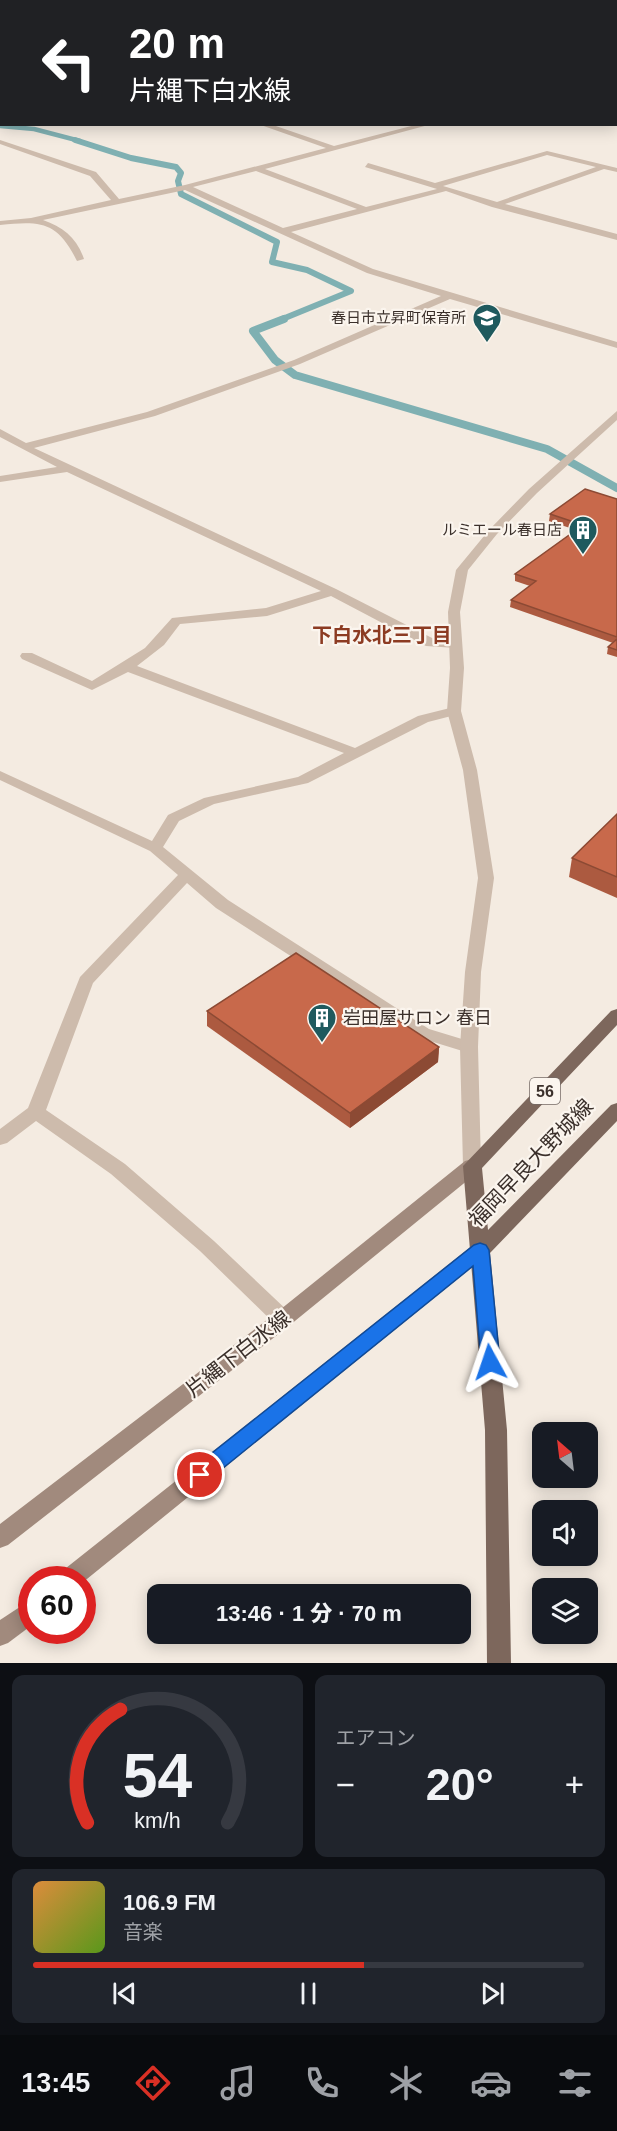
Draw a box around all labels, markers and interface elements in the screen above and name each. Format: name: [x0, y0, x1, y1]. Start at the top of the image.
text: 20 m: [129, 20, 225, 67]
icon: left: [30, 24, 108, 102]
text: 片縄下白水線: [129, 76, 291, 106]
school or university icon: 春日市立昇町保育所: [471, 302, 503, 344]
place label: 春日市立昇町保育所: [331, 309, 466, 326]
building icon: ルミエール春日店: [567, 514, 599, 556]
place label: ルミエール春日店: [442, 521, 562, 538]
district label: 下白水北三丁目: [312, 624, 452, 646]
building icon: 岩田屋サロン 春日: [306, 1002, 338, 1044]
place label: 岩田屋サロン 春日: [343, 1008, 492, 1028]
road number: 56: [530, 1078, 560, 1104]
street label: 福岡早良大野城線: [464, 1094, 597, 1231]
street label: 片縄下白水線: [181, 1306, 294, 1401]
position arrow: [458, 1330, 522, 1394]
north arrow: [532, 1422, 598, 1488]
map controls: [532, 1422, 598, 1644]
pin: [174, 1449, 225, 1500]
icon: arrive: [183, 1458, 216, 1491]
button: sound: [532, 1500, 598, 1566]
speed limit sign: 60: [18, 1566, 96, 1644]
button: layers: [532, 1578, 598, 1644]
text: 13:46 · 1 分 · 70 m: [216, 1601, 402, 1626]
text: エアコン: [336, 1727, 416, 1749]
text: 54: [123, 1741, 192, 1810]
text: 20°: [426, 1759, 494, 1810]
text: −: [336, 1766, 355, 1803]
text: +: [565, 1766, 584, 1803]
text: km/h: [134, 1809, 180, 1833]
text: 106.9 FM: [123, 1890, 216, 1915]
text: 音楽: [123, 1921, 163, 1943]
icon: previous: [108, 1977, 141, 2010]
icon: pause: [292, 1977, 325, 2010]
icon: next: [476, 1977, 509, 2010]
icon: directions: [132, 2062, 174, 2104]
icon: music: [217, 2062, 259, 2104]
icon: phone: [301, 2062, 343, 2104]
icon: climate: [385, 2062, 427, 2104]
icon: car: [470, 2062, 512, 2104]
icon: filters: [554, 2062, 596, 2104]
text: 13:45: [21, 2068, 90, 2098]

